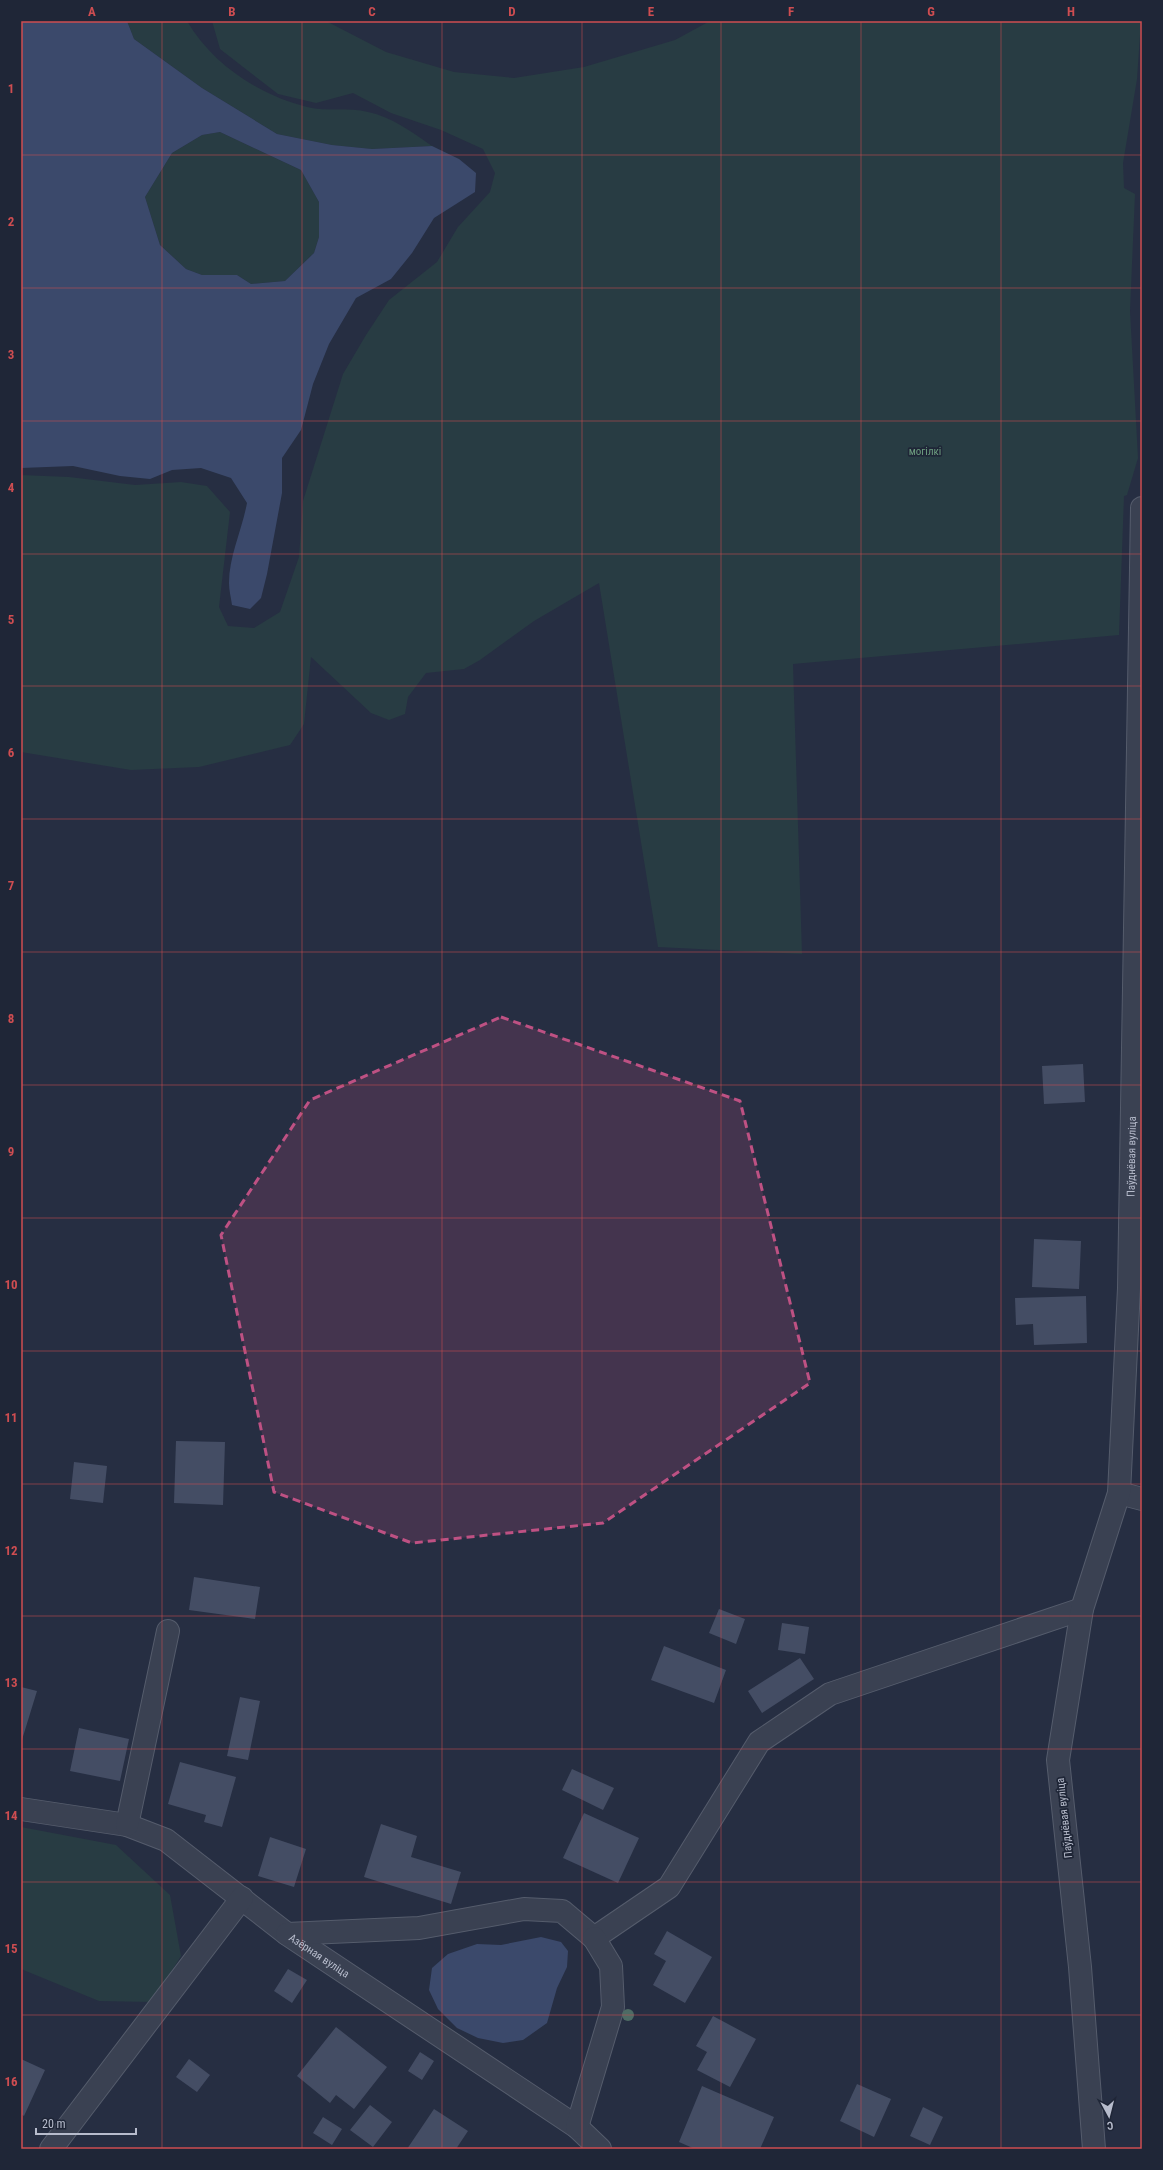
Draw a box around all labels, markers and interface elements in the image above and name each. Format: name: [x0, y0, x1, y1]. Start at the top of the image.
text: A: [88, 4, 96, 19]
text: B: [228, 4, 236, 19]
text: C: [368, 4, 376, 19]
text: D: [508, 4, 516, 19]
text: E: [648, 4, 655, 19]
text: F: [788, 4, 794, 19]
text: G: [927, 4, 935, 19]
text: H: [1067, 4, 1075, 19]
text: 1: [8, 81, 14, 96]
text: 2: [8, 214, 15, 229]
text: 3: [8, 347, 14, 362]
park label: могілкі: [909, 445, 941, 458]
text: 4: [8, 480, 15, 495]
text: 5: [8, 612, 15, 627]
text: 6: [8, 745, 15, 760]
text: 7: [8, 878, 15, 893]
text: 8: [8, 1011, 14, 1026]
street label: Паўднёвая вуліца: [1125, 1116, 1139, 1197]
text: 9: [8, 1144, 14, 1159]
text: 10: [4, 1277, 18, 1292]
text: 11: [4, 1410, 18, 1425]
text: 12: [4, 1543, 18, 1558]
text: 13: [4, 1675, 18, 1690]
street label: Паўднёвая вуліца: [1054, 1777, 1075, 1859]
text: 14: [4, 1808, 18, 1823]
street label: Азёрная вуліца: [286, 1931, 352, 1981]
text: 15: [4, 1941, 18, 1956]
text: 16: [4, 2074, 18, 2089]
north arrow: [1089, 2096, 1129, 2136]
scale bar: [36, 2110, 136, 2136]
text: 20 m: [42, 2117, 66, 2131]
text: С: [1106, 2119, 1114, 2132]

